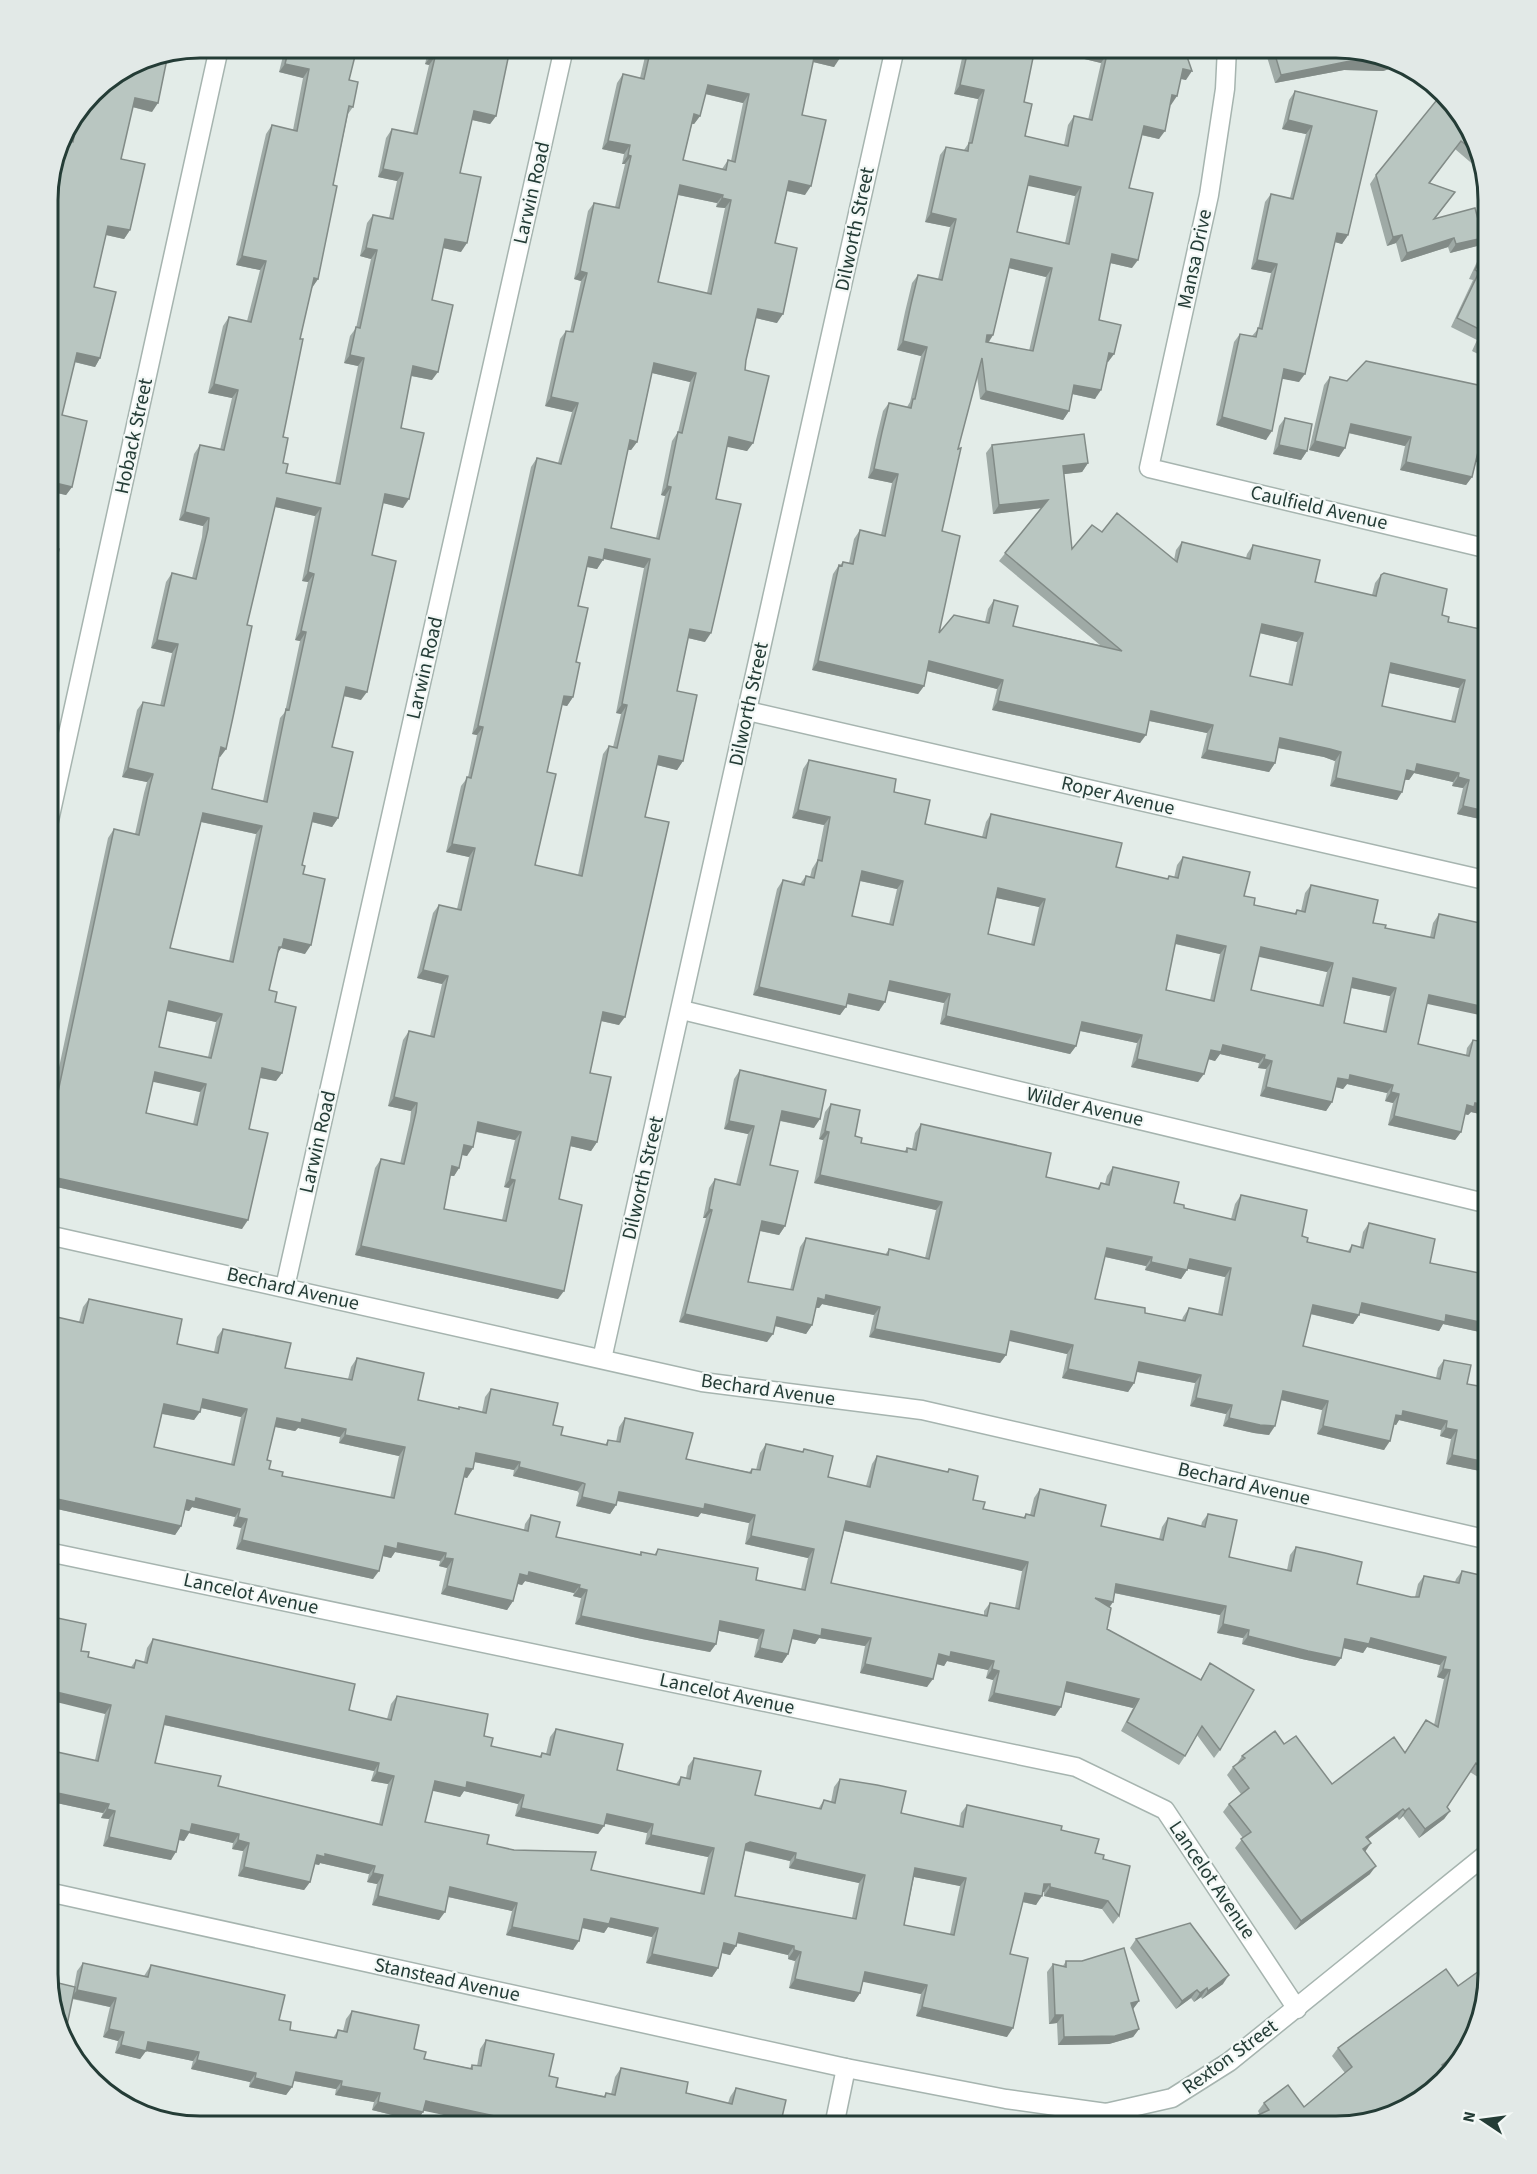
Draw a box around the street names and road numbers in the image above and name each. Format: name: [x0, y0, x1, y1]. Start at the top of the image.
street label: Larwin Road: [507, 139, 557, 247]
street label: Dilworth Street: [828, 164, 882, 294]
street label: Mansa Drive: [1171, 206, 1219, 311]
street label: Hoback Street: [108, 375, 160, 497]
street label: Caulfield Avenue: [1248, 479, 1390, 537]
street label: Larwin Road: [400, 614, 450, 722]
street label: Dilworth Street: [722, 639, 776, 769]
street label: Roper Avenue: [1059, 769, 1178, 823]
street label: Wilder Avenue: [1024, 1080, 1146, 1134]
street label: Larwin Road: [293, 1088, 343, 1196]
street label: Dilworth Street: [615, 1113, 671, 1243]
street label: Bechard Avenue: [224, 1260, 362, 1318]
street label: Bechard Avenue: [699, 1367, 837, 1413]
street label: Bechard Avenue: [1175, 1455, 1313, 1513]
street label: Lancelot Avenue: [181, 1566, 321, 1622]
street label: Lancelot Avenue: [657, 1666, 797, 1722]
street label: Lancelot Avenue: [1162, 1815, 1262, 1945]
street label: Stanstead Avenue: [371, 1951, 523, 2009]
street label: Rexton Street: [1177, 2013, 1284, 2101]

